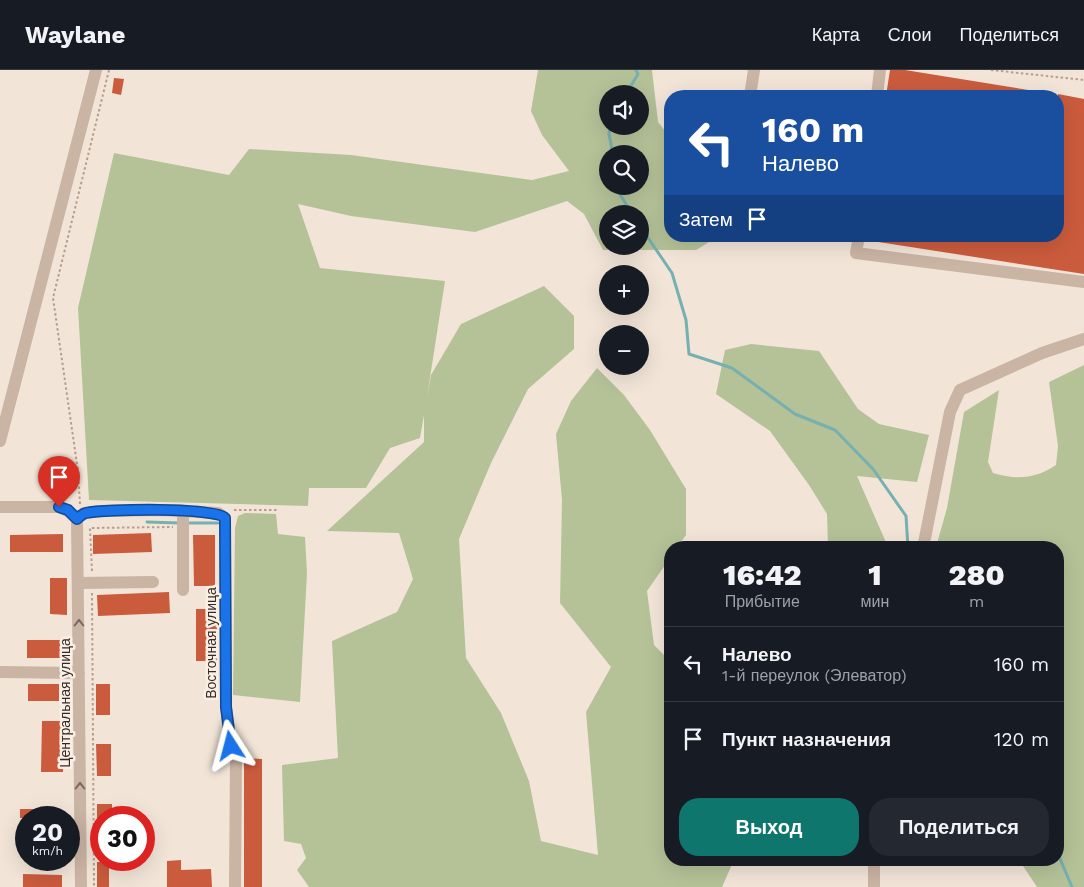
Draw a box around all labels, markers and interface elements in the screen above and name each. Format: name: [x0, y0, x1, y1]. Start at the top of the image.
text: Waylane: [25, 21, 125, 49]
text: Карта: [812, 24, 860, 45]
text: Слои: [888, 24, 932, 45]
text: Поделиться: [960, 24, 1059, 45]
map controls: [599, 85, 649, 375]
button: sound: [599, 85, 649, 135]
text: 160 m: [762, 109, 864, 151]
icon: left: [679, 110, 744, 175]
button: search: [599, 145, 649, 195]
text: Налево: [762, 151, 839, 176]
button: layers: [599, 205, 649, 255]
icon: arrive: [743, 205, 771, 233]
text: Затем: [679, 208, 733, 231]
button: +: [599, 265, 649, 315]
button: −: [599, 325, 649, 375]
pin: [38, 456, 80, 507]
icon: arrive: [45, 463, 73, 491]
text: 16:42: [723, 557, 801, 592]
text: 1: [868, 557, 882, 592]
text: 280: [948, 557, 1005, 592]
street label: Восточная улица: [203, 587, 219, 699]
text: Прибытие: [725, 592, 800, 611]
text: мин: [861, 592, 889, 611]
text: m: [969, 592, 984, 611]
one-way arrow: [74, 619, 84, 627]
street label: Центральная улица: [57, 638, 73, 768]
text: Налево: [722, 643, 792, 666]
icon: left: [679, 650, 707, 678]
text: 160 m: [994, 653, 1049, 676]
text: 1-й переулок (Элеватор): [722, 666, 907, 685]
position arrow: [204, 719, 256, 771]
icon: arrive: [679, 725, 707, 753]
text: Пункт назначения: [722, 728, 891, 751]
text: 120 m: [994, 728, 1049, 751]
one-way arrow: [75, 782, 85, 790]
button: Выход: [679, 798, 859, 856]
button: Поделиться: [869, 798, 1049, 856]
speed limit sign: 30: [90, 806, 155, 871]
text: 20: [32, 818, 63, 847]
text: km/h: [32, 844, 63, 858]

